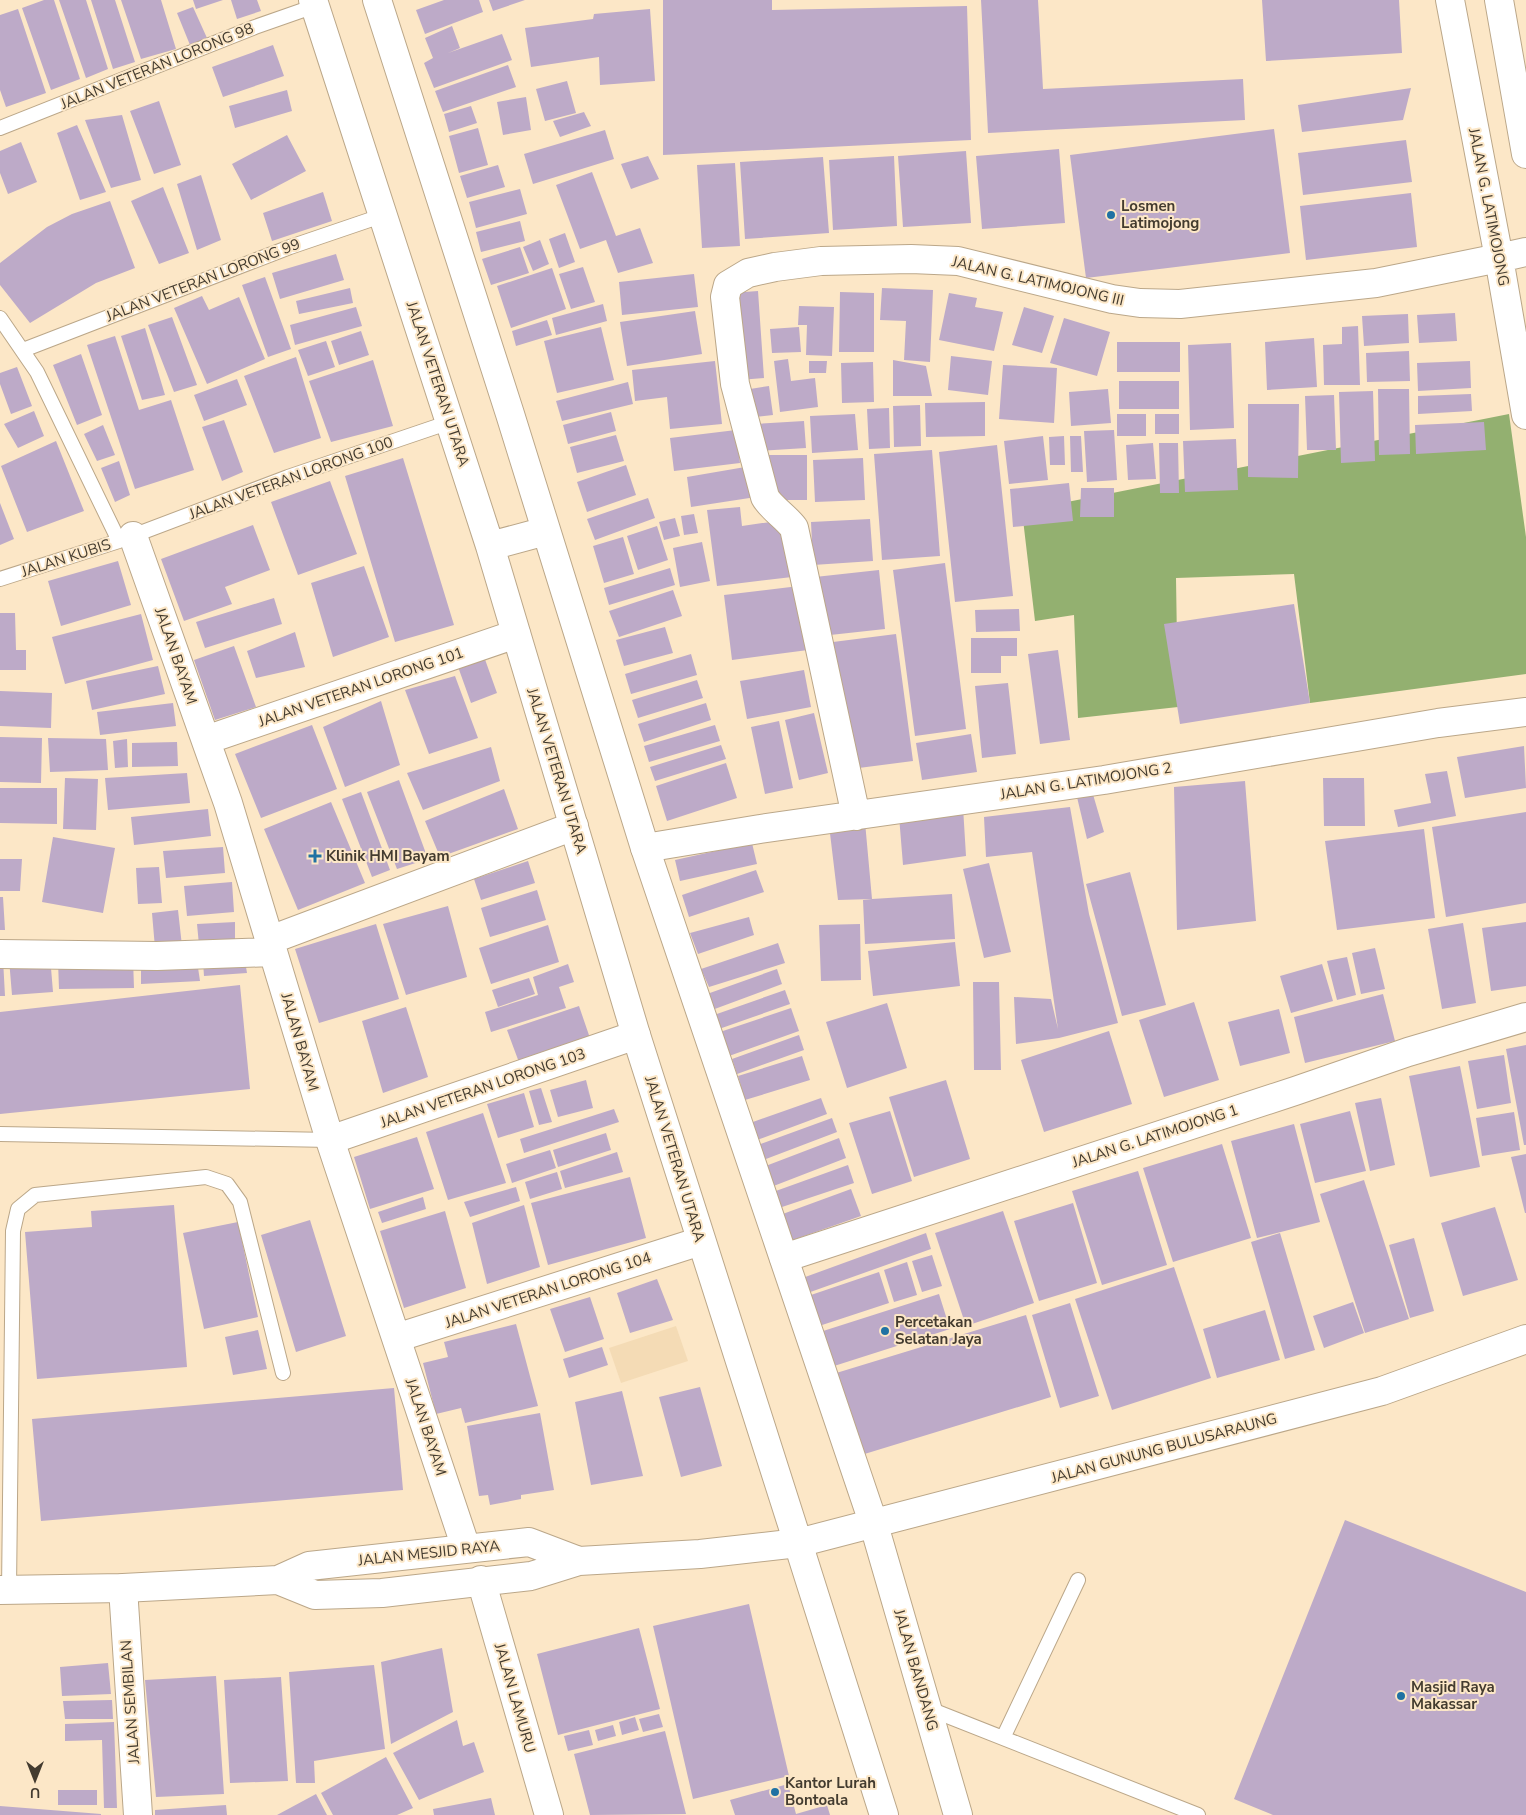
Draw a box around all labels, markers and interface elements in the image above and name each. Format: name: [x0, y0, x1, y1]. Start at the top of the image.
street label: JALAN VETERAN LORONG 98: [57, 18, 256, 114]
street label: JALAN G. LATIMOJONG: [1464, 125, 1514, 288]
place label: Losmen Latimojong: [1121, 196, 1199, 233]
marker: Losmen Latimojong: [1105, 209, 1117, 221]
street label: JALAN VETERAN LORONG 99: [102, 234, 303, 327]
street label: JALAN G. LATIMOJONG III: [949, 251, 1126, 311]
street label: JALAN VETERAN UTARA: [402, 298, 474, 469]
street label: JALAN VETERAN LORONG 100: [185, 432, 396, 525]
street label: JALAN KUBIS: [18, 534, 113, 582]
street label: JALAN BAYAM: [150, 604, 202, 707]
street label: JALAN VETERAN LORONG 101: [255, 642, 466, 732]
street label: JALAN VETERAN UTARA: [522, 685, 592, 856]
street label: JALAN G. LATIMOJONG 2: [998, 758, 1173, 805]
place label: Klinik HMI Bayam: [326, 846, 450, 866]
marker: Klinik HMI Bayam: [308, 849, 322, 863]
street label: JALAN BAYAM: [276, 990, 324, 1093]
street label: JALAN VETERAN LORONG 103: [377, 1043, 588, 1133]
street label: JALAN VETERAN UTARA: [640, 1073, 710, 1244]
street label: JALAN G. LATIMOJONG 1: [1069, 1100, 1240, 1173]
street label: JALAN VETERAN LORONG 104: [442, 1247, 653, 1333]
place label: Percetakan Selatan Jaya: [895, 1312, 982, 1349]
marker: Percetakan Selatan Jaya: [879, 1325, 891, 1337]
street label: JALAN BAYAM: [401, 1375, 451, 1478]
street label: JALAN GUNUNG BULUSARAUNG: [1048, 1408, 1279, 1488]
street label: JALAN MESJID RAYA: [356, 1536, 501, 1570]
street label: JALAN BANDANG: [889, 1606, 943, 1733]
street label: JALAN SEMBILAN: [116, 1639, 144, 1766]
street label: JALAN LAMURU: [490, 1640, 540, 1755]
place label: Masjid Raya Makassar: [1411, 1677, 1495, 1714]
marker: Masjid Raya Makassar: [1395, 1690, 1407, 1702]
north arrow: [10, 1755, 60, 1805]
place label: Kantor Lurah Bontoala: [785, 1773, 876, 1810]
text: U: [30, 1783, 40, 1802]
marker: Kantor Lurah Bontoala: [769, 1786, 781, 1798]

